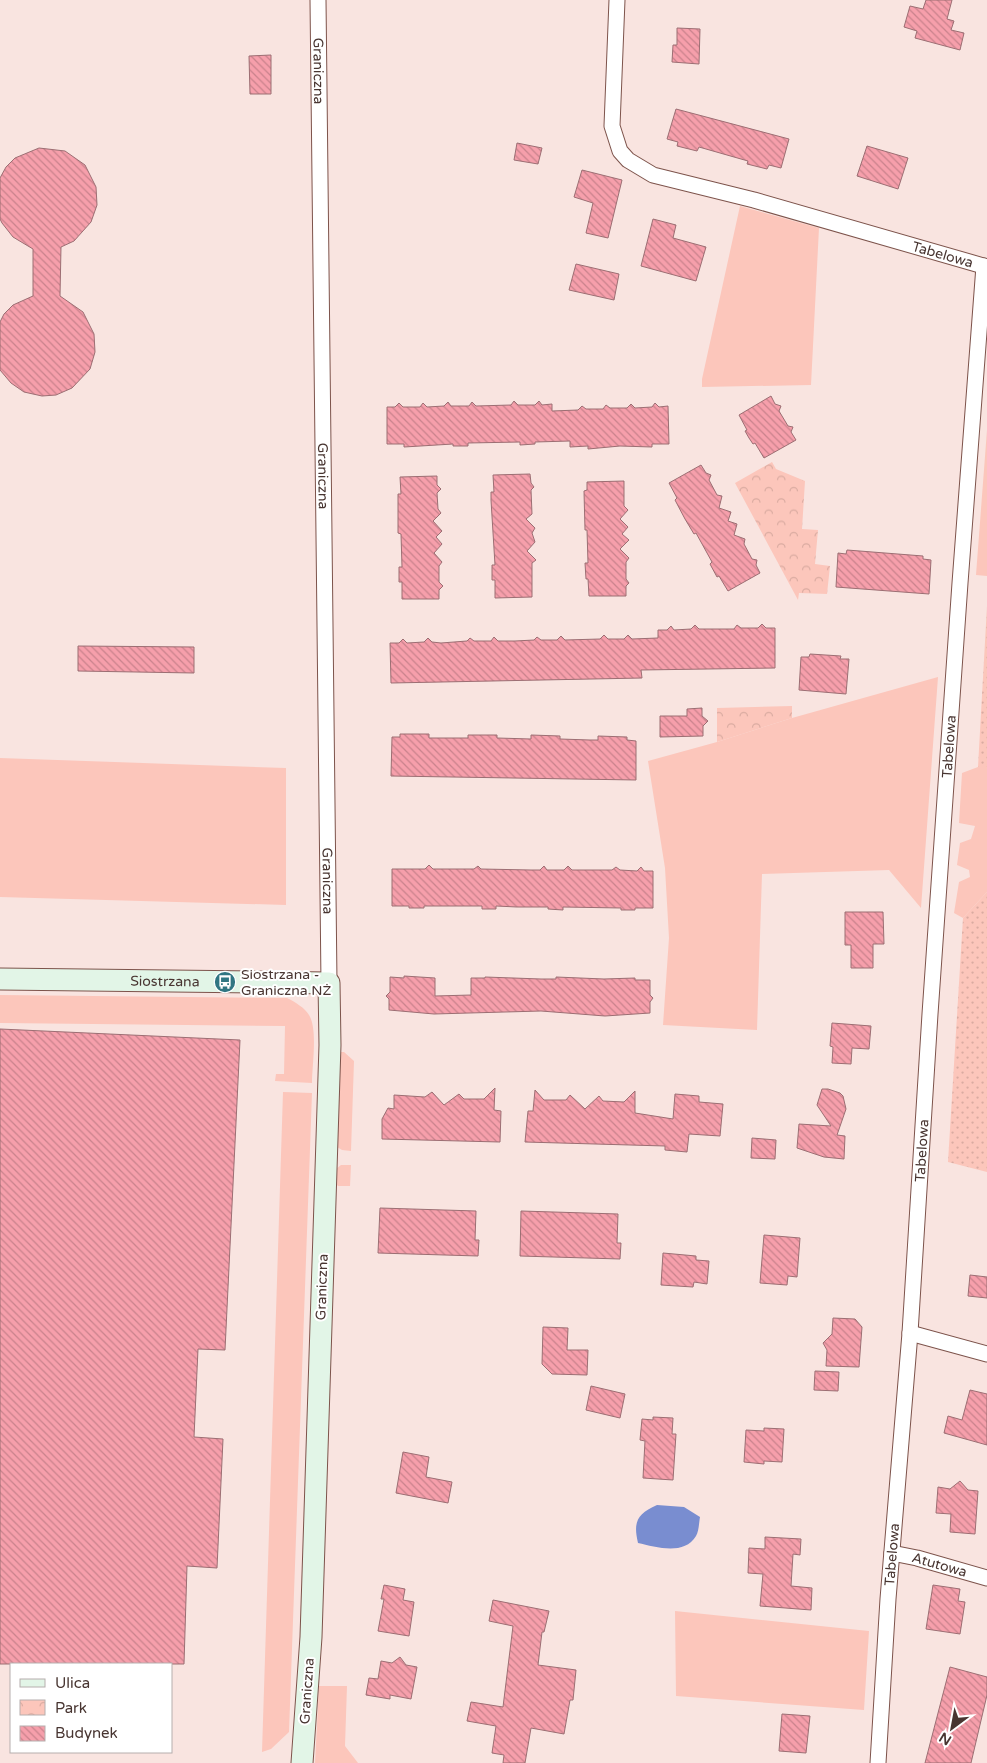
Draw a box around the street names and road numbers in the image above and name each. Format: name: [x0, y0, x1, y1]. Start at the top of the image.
street label: Graniczna: [310, 38, 328, 104]
street label: Tabelowa: [910, 237, 975, 271]
street label: Graniczna: [314, 443, 332, 509]
street label: Tabelowa: [938, 715, 959, 778]
street label: Graniczna: [319, 847, 337, 914]
street label: Siostrzana: [130, 972, 200, 990]
street label: Tabelowa: [911, 1119, 932, 1182]
street label: Graniczna: [312, 1253, 332, 1321]
street label: Tabelowa: [881, 1522, 903, 1586]
street label: Atutowa: [910, 1549, 969, 1580]
street label: Graniczna: [296, 1657, 318, 1725]

